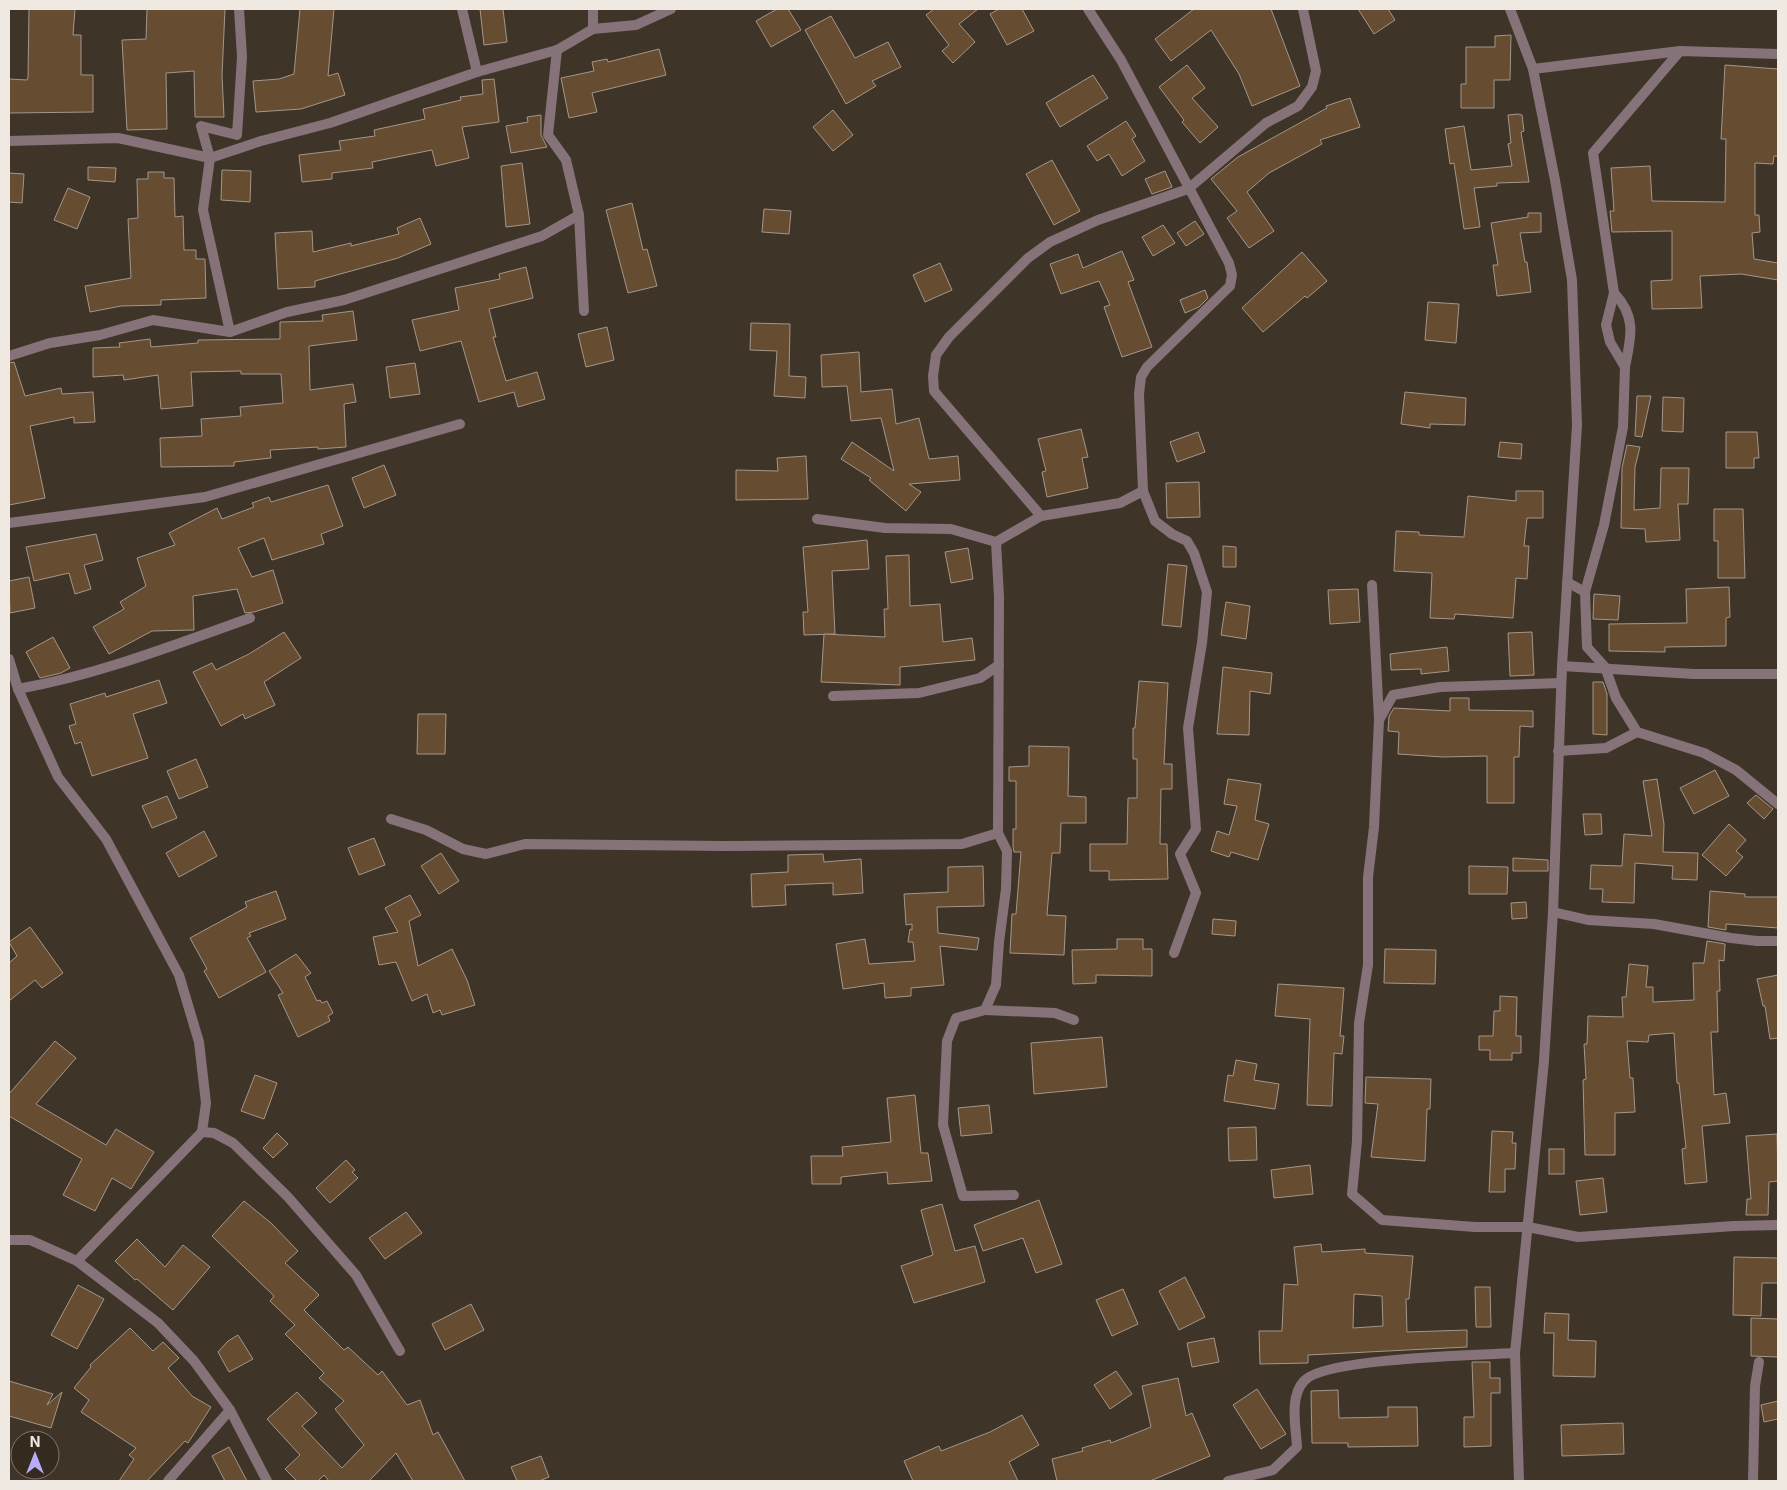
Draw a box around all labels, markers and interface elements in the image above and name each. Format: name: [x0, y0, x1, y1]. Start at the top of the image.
north arrow: [10, 1430, 60, 1480]
text: N: [30, 1433, 40, 1450]

